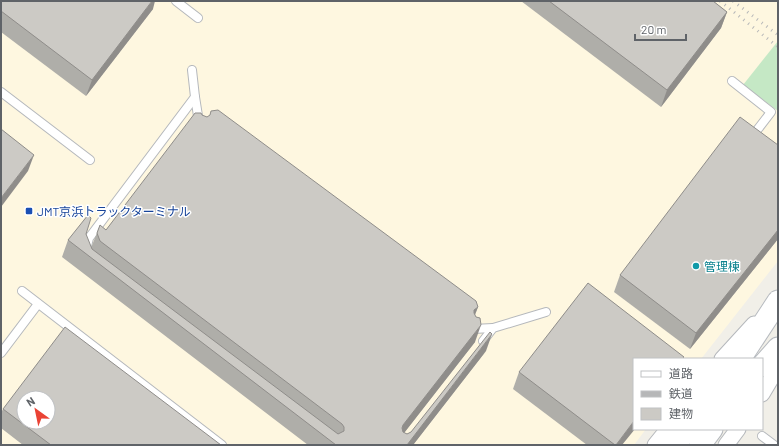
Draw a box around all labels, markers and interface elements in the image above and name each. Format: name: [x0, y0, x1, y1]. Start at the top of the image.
scale bar: [635, 16, 686, 42]
text: 20 m: [641, 22, 667, 36]
place label: JMT京浜トラックターミナル: [37, 204, 191, 218]
marker: JMT京浜トラックターミナル: [24, 206, 34, 216]
place label: 管理棟: [704, 259, 740, 273]
marker: 管理棟: [691, 261, 701, 271]
legend: [633, 358, 763, 430]
text: 道路: [669, 366, 693, 380]
text: 鉄道: [669, 386, 693, 400]
north arrow: [16, 390, 56, 430]
text: N: [24, 394, 37, 409]
text: 建物: [669, 406, 693, 420]

